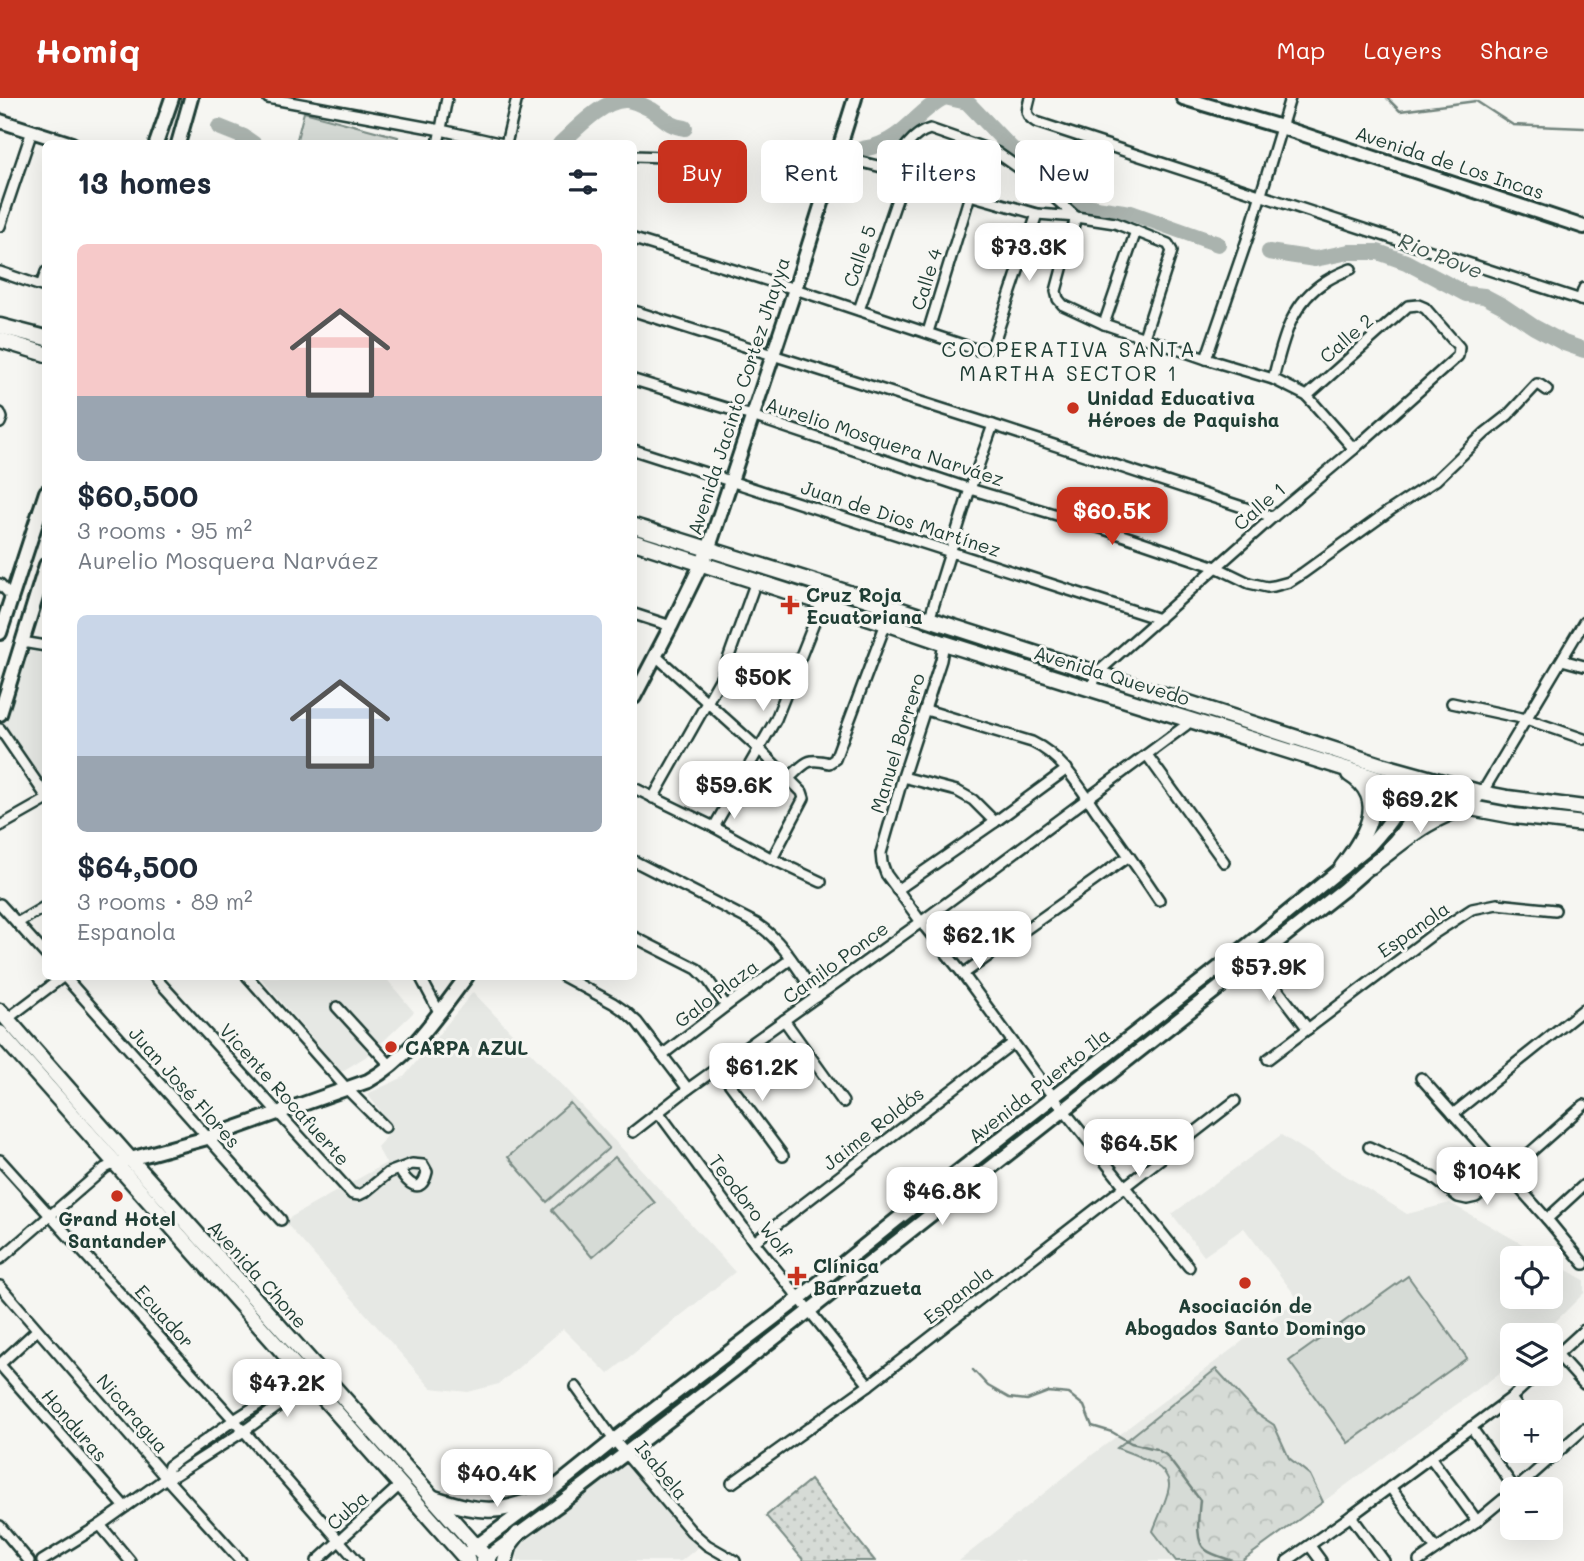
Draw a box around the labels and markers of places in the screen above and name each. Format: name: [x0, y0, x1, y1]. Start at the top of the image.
pin: $73.3K: [972, 223, 1086, 283]
place label: Unidad Educativa Héroes de Paquisha: [1087, 385, 1279, 432]
marker: Unidad Educativa Héroes de Paquisha: [1065, 400, 1081, 416]
pin: $60.5K: [1055, 488, 1169, 547]
place label: Cruz Roja Ecuatoriana: [806, 582, 923, 629]
marker: Cruz Roja Ecuatoriana: [780, 595, 800, 615]
pin: $50K: [722, 654, 804, 713]
pin: $59.6K: [677, 762, 791, 821]
pin: $69.2K: [1363, 776, 1477, 835]
pin: $62.1K: [922, 912, 1036, 971]
pin: $57.9K: [1212, 944, 1326, 1003]
place label: CARPA AZUL: [405, 1035, 528, 1060]
marker: CARPA AZUL: [383, 1039, 399, 1055]
pin: $61.2K: [705, 1044, 819, 1103]
pin: $64.5K: [1082, 1119, 1196, 1179]
pin: $104K: [1438, 1148, 1536, 1207]
pin: $46.8K: [885, 1168, 999, 1227]
marker: Grand Hotel Santander: [109, 1188, 125, 1204]
place label: Grand Hotel Santander: [58, 1206, 176, 1253]
place label: Clínica Barrazueta: [813, 1253, 922, 1300]
marker: Clínica Barrazueta: [787, 1266, 807, 1286]
marker: Asociación de Abogados Santo Domingo: [1237, 1275, 1253, 1291]
place label: Asociación de Abogados Santo Domingo: [1124, 1293, 1366, 1340]
pin: $47.2K: [230, 1360, 344, 1419]
pin: $40.4K: [440, 1450, 554, 1509]

